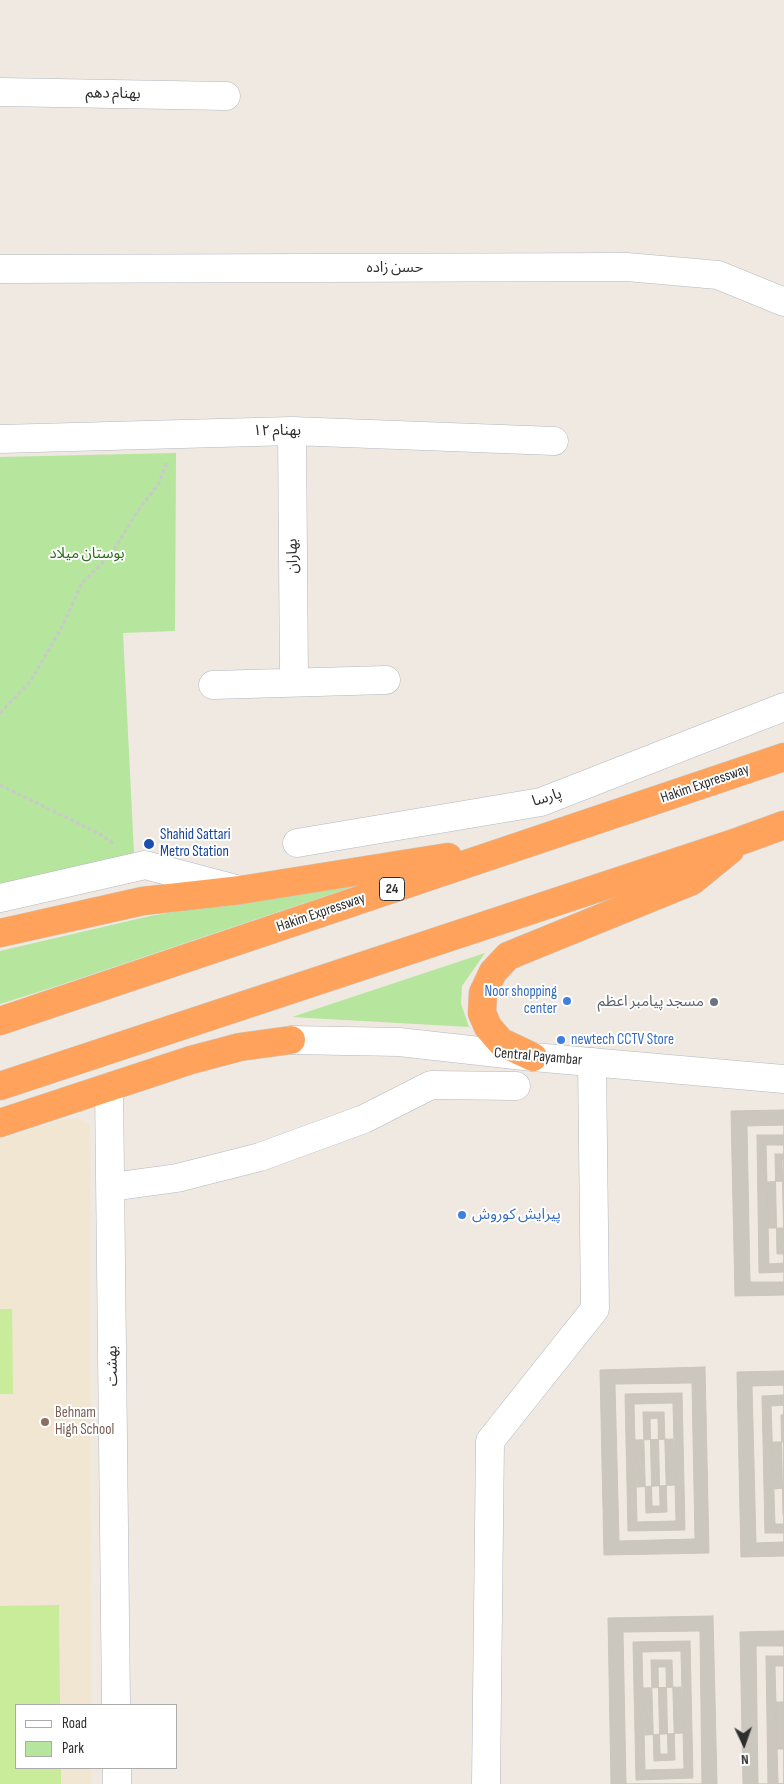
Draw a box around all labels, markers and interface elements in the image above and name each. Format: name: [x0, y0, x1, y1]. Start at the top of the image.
street label: بهنام دهم: [85, 85, 141, 103]
street label: حسن زاده: [367, 259, 423, 277]
street label: بهنام ۱۲: [253, 422, 301, 440]
street label: بهاران: [284, 538, 302, 574]
park label: بوستان میلاد: [49, 545, 125, 563]
street label: Hakim Expressway: [658, 760, 752, 808]
street label: پارسا: [530, 785, 564, 811]
place label: Shahid Sattari Metro Station: [160, 826, 231, 861]
marker: Shahid Sattari Metro Station: [142, 837, 156, 851]
road number: 24: [380, 878, 404, 901]
street label: Hakim Expressway: [274, 889, 368, 937]
place label: Noor shopping center: [485, 983, 557, 1018]
place label: مسجد پیامبر اعظم: [597, 993, 704, 1011]
marker: Noor shopping center: [561, 995, 573, 1007]
marker: مسجد پیامبر اعظم: [708, 996, 720, 1008]
place label: newtech CCTV Store: [571, 1031, 674, 1049]
marker: newtech CCTV Store: [555, 1034, 567, 1046]
street label: Central Payambar: [493, 1044, 583, 1070]
place label: پیرایش کوروش: [472, 1206, 561, 1224]
marker: پیرایش کوروش: [456, 1209, 468, 1221]
street label: بهشت: [104, 1345, 122, 1387]
place label: Behnam High School: [55, 1404, 114, 1439]
marker: Behnam High School: [39, 1416, 51, 1428]
legend: [15, 1704, 178, 1769]
text: Road: [62, 1714, 87, 1733]
north arrow: [719, 1719, 769, 1769]
text: Park: [62, 1739, 84, 1758]
text: N: [741, 1751, 749, 1768]

